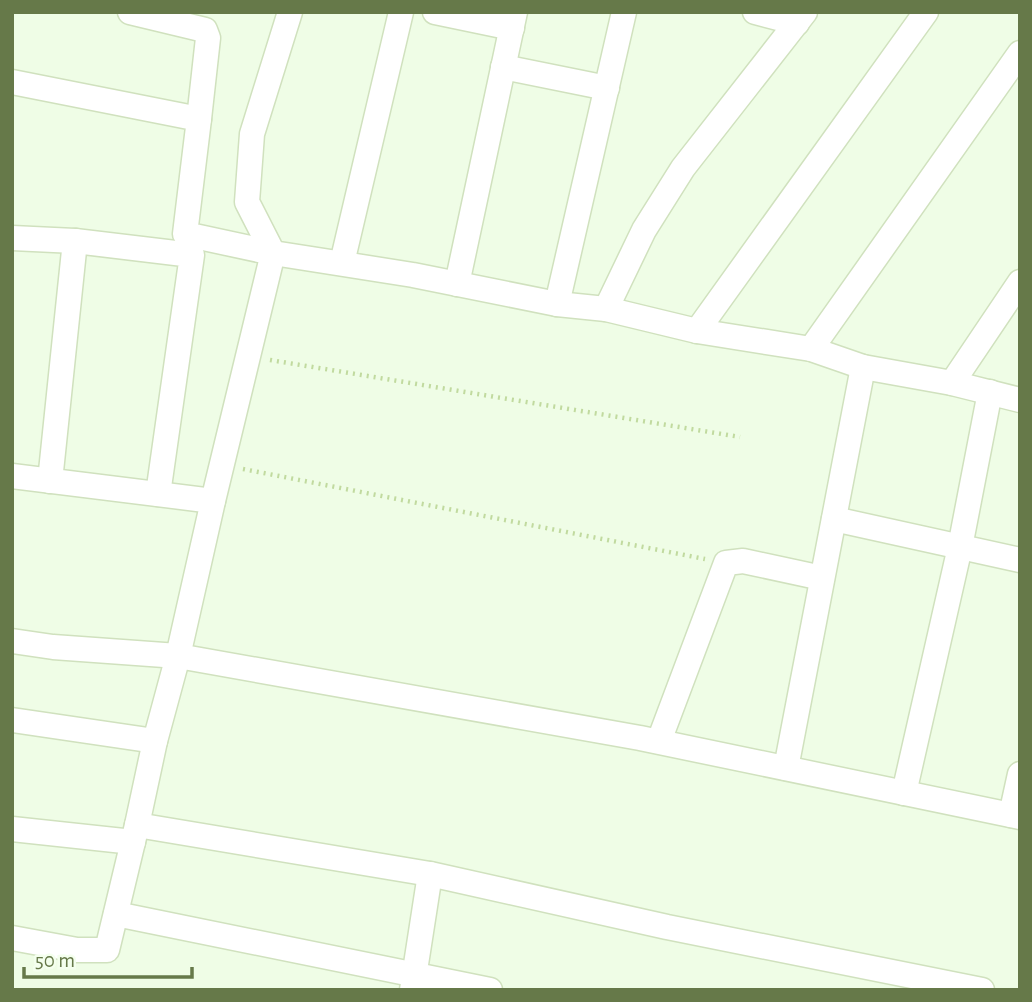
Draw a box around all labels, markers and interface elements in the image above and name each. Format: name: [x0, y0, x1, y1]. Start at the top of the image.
scale bar: [24, 936, 192, 980]
text: 50 m: [35, 950, 75, 971]

